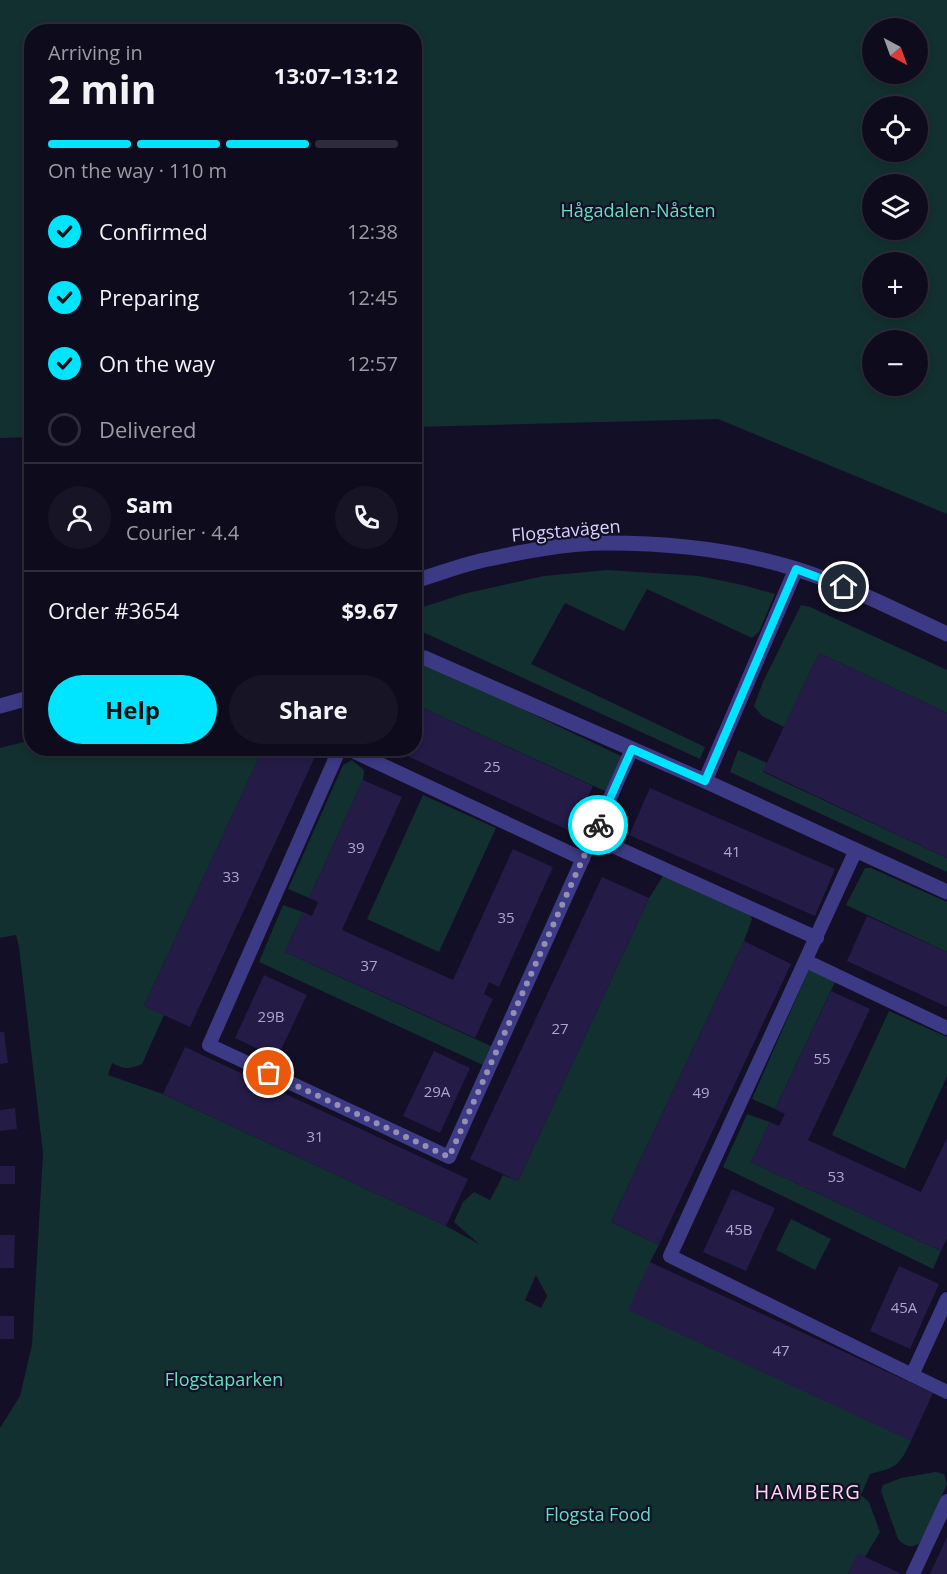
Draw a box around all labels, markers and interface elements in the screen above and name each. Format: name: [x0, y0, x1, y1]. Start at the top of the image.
north arrow: [862, 18, 928, 84]
map controls: [862, 18, 928, 396]
text: Arriving in: [48, 39, 143, 66]
text: 13:07–13:12: [274, 60, 398, 90]
text: 2 min: [48, 62, 156, 115]
button: locate: [862, 96, 928, 162]
text: On the way · 110 m: [48, 157, 227, 184]
button: layers: [862, 174, 928, 240]
park label: Hågadalen-Nåsten: [560, 198, 716, 222]
icon: check: [48, 215, 81, 248]
text: Confirmed: [99, 216, 208, 246]
text: 12:38: [347, 218, 398, 245]
button: +: [862, 252, 928, 318]
icon: check: [48, 281, 81, 314]
text: Preparing: [99, 282, 199, 312]
text: 12:45: [347, 284, 398, 311]
button: −: [862, 330, 928, 396]
icon: check: [48, 347, 81, 380]
text: On the way: [99, 348, 215, 378]
text: 12:57: [347, 350, 398, 377]
text: Delivered: [99, 414, 197, 444]
button: person: [48, 486, 111, 549]
button: phone: [335, 486, 398, 549]
text: Sam: [126, 489, 173, 519]
street label: Flogstavägen: [510, 513, 621, 547]
text: Courier · 4.4: [126, 519, 239, 546]
pin: [818, 561, 869, 612]
icon: home: [827, 570, 860, 603]
text: Order #3654: [48, 595, 179, 625]
text: $9.67: [341, 595, 398, 625]
button: Help: [48, 675, 217, 744]
button: Share: [229, 675, 398, 744]
house number: 25: [483, 756, 501, 776]
courier: [568, 795, 628, 855]
icon: bike: [582, 809, 615, 842]
house number: 39: [347, 837, 365, 857]
house number: 41: [723, 841, 741, 861]
house number: 33: [222, 866, 240, 886]
house number: 35: [497, 907, 515, 927]
house number: 37: [360, 955, 378, 975]
house number: 29B: [258, 1006, 284, 1026]
house number: 27: [551, 1018, 569, 1038]
pin: [243, 1047, 294, 1098]
house number: 55: [813, 1048, 831, 1068]
icon: bag: [252, 1056, 285, 1089]
house number: 29A: [424, 1081, 451, 1101]
house number: 49: [692, 1082, 710, 1102]
house number: 31: [306, 1126, 324, 1146]
house number: 53: [827, 1166, 845, 1186]
house number: 45B: [726, 1219, 752, 1239]
house number: 45A: [891, 1297, 918, 1317]
house number: 47: [772, 1340, 790, 1360]
park label: Flogstaparken: [165, 1367, 283, 1391]
district label: HAMBERG: [755, 1478, 861, 1505]
park label: Flogsta Food: [545, 1502, 651, 1526]

